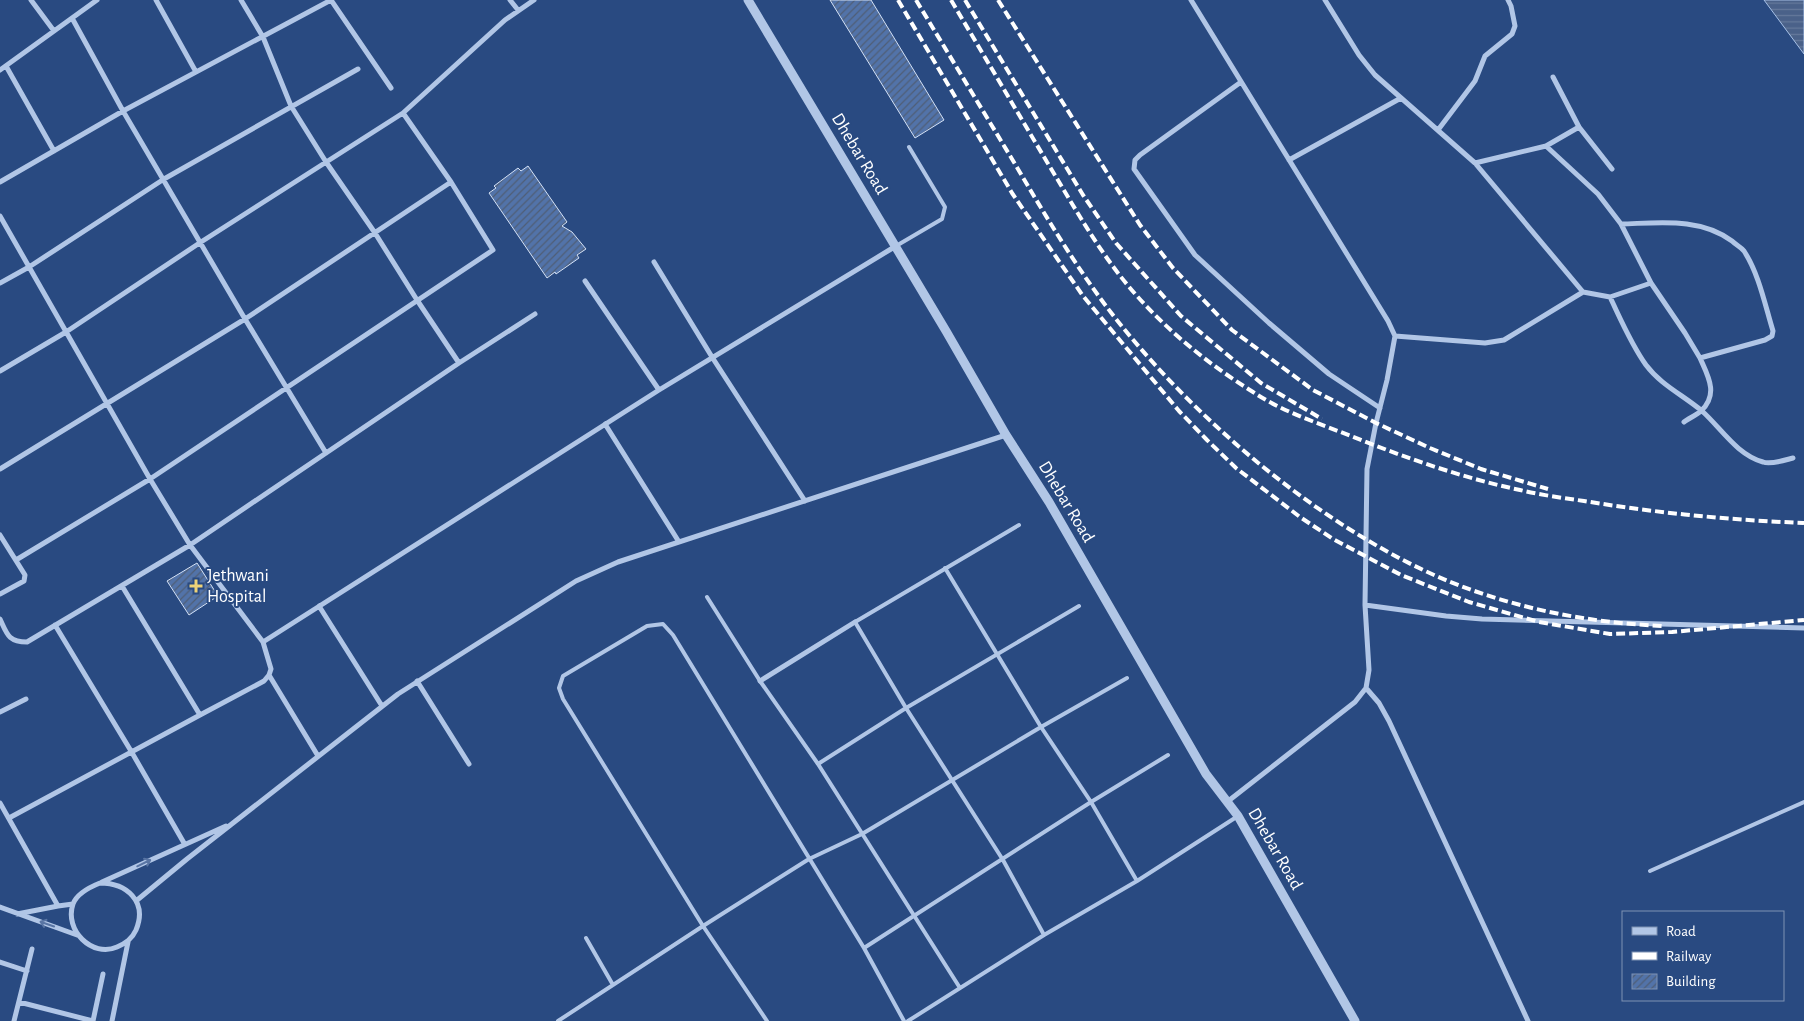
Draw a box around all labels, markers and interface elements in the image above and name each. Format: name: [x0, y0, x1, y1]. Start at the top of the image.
street label: Dhebar Road: [828, 110, 890, 198]
street label: Dhebar Road: [1035, 458, 1097, 546]
place label: Jethwani Hospital: [207, 567, 269, 606]
marker: Jethwani Hospital: [189, 579, 203, 593]
street label: Dhebar Road: [1244, 805, 1306, 893]
one-way arrow: [136, 858, 151, 867]
legend: [1622, 911, 1784, 1001]
one-way arrow: [40, 919, 55, 928]
text: Road: [1666, 924, 1696, 939]
text: Railway: [1666, 949, 1712, 964]
text: Building: [1666, 974, 1716, 989]

